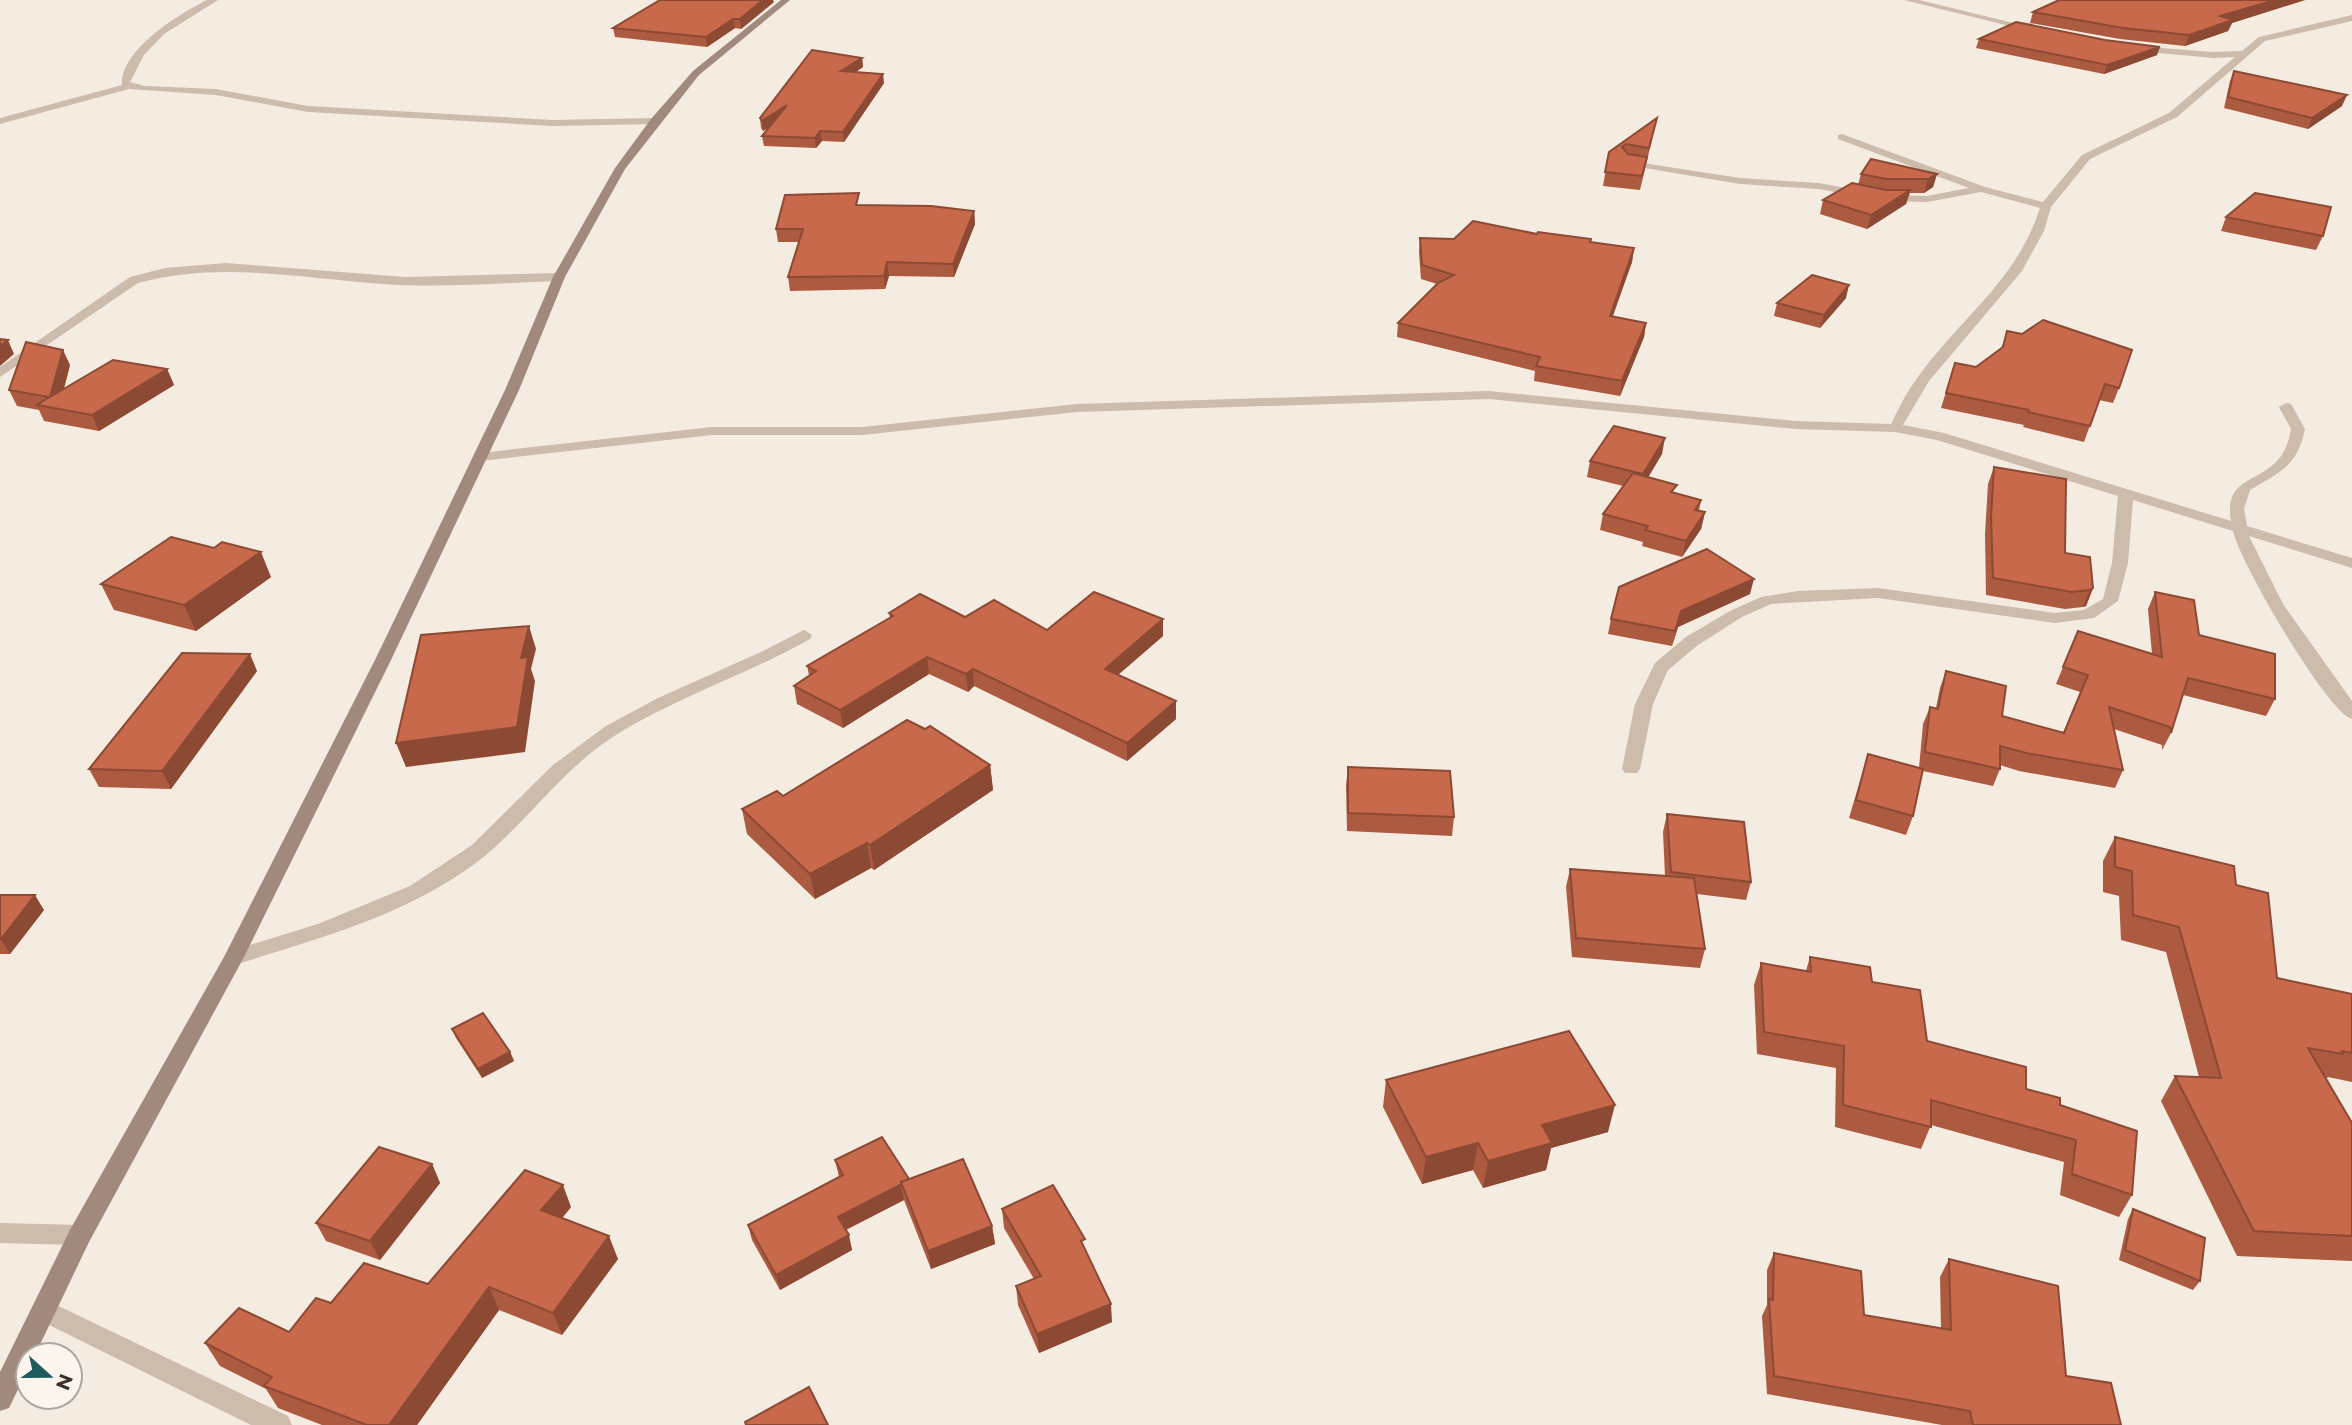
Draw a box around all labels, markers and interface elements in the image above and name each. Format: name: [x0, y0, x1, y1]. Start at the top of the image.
north arrow: [14, 1341, 84, 1411]
text: N: [51, 1371, 78, 1393]

